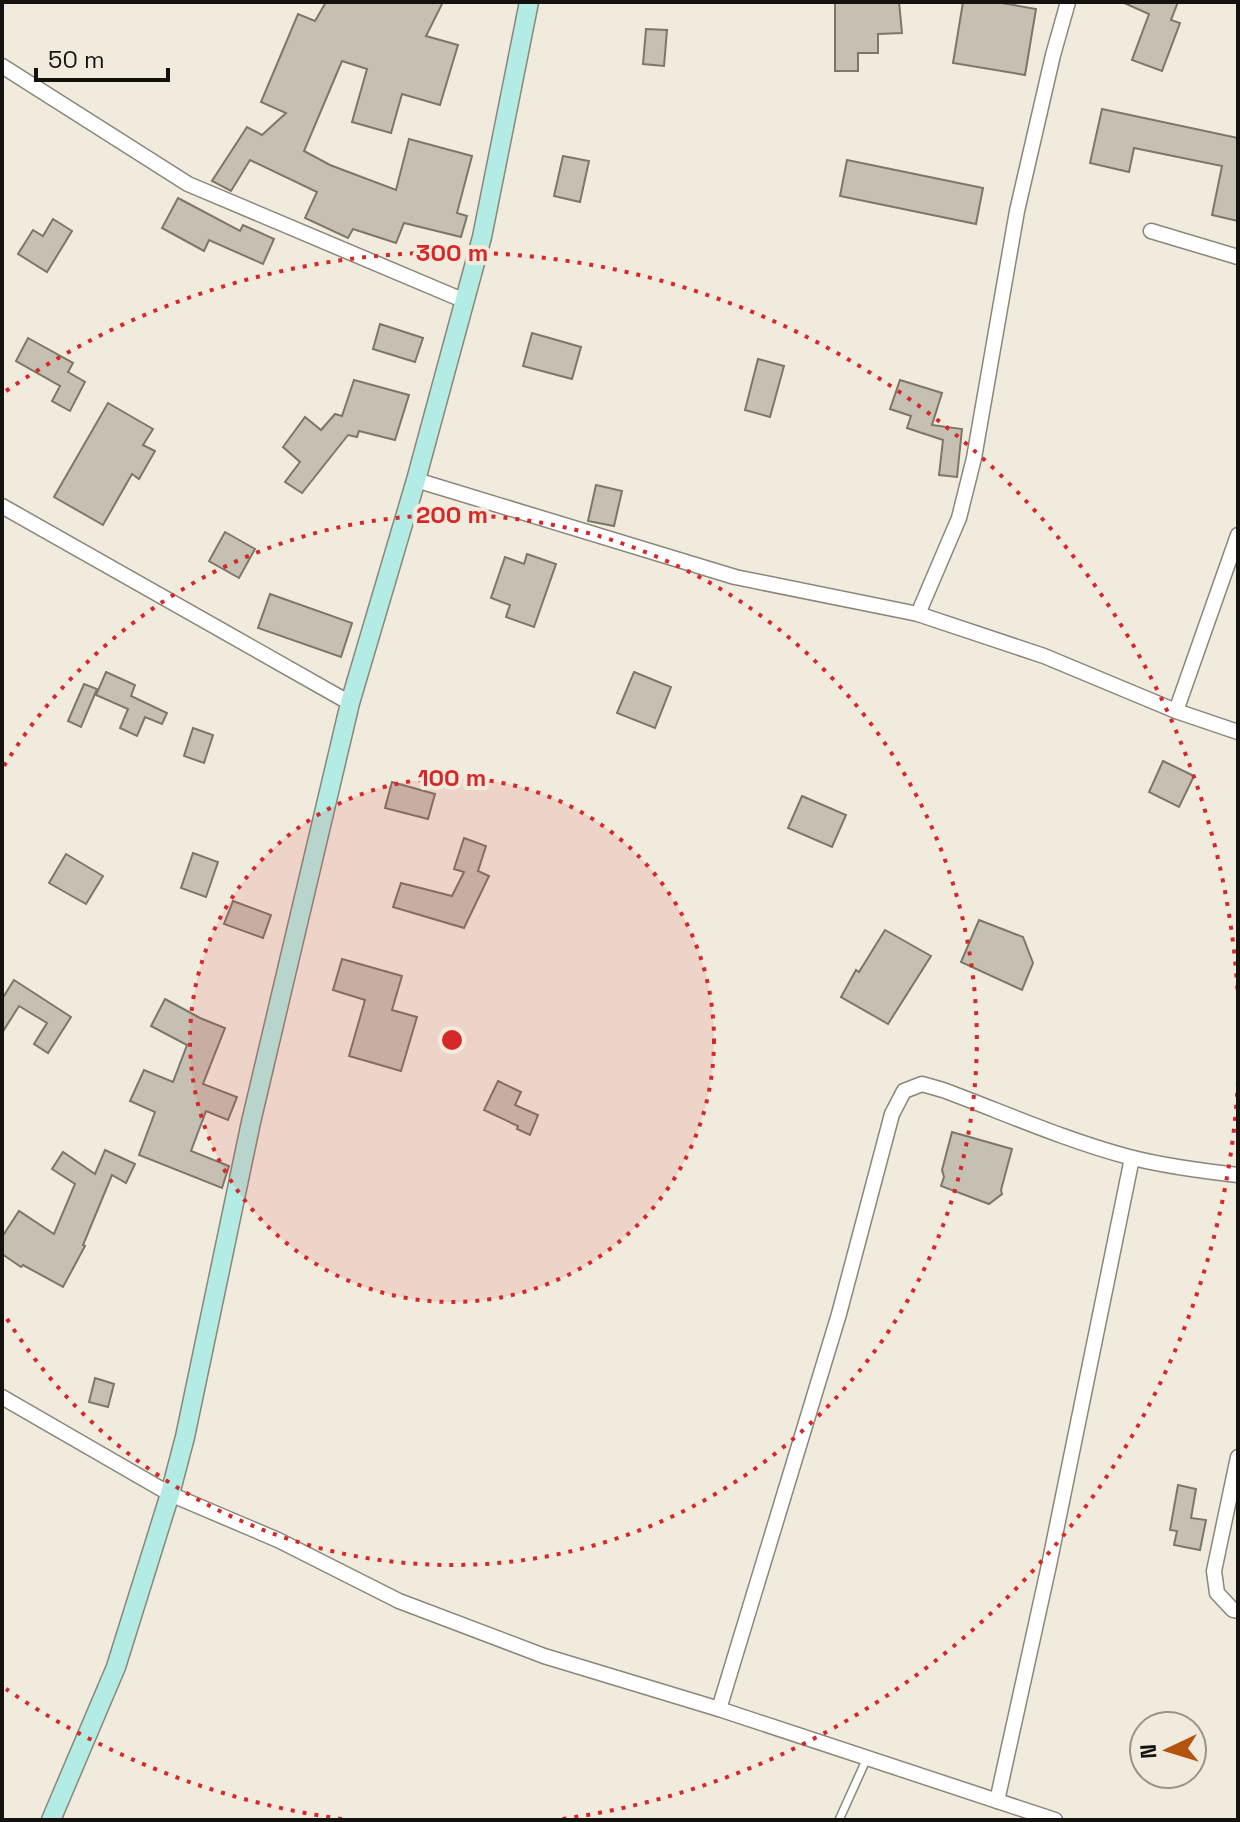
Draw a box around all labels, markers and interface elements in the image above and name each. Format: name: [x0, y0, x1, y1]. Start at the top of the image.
scale bar: [36, 32, 168, 82]
text: 50 m: [48, 44, 105, 75]
text: 300 m: [416, 237, 488, 268]
text: 200 m: [416, 499, 488, 530]
text: 100 m: [418, 762, 486, 793]
centre of rings: [438, 1026, 466, 1054]
north arrow: [1128, 1710, 1208, 1790]
text: N: [1134, 1743, 1163, 1760]

